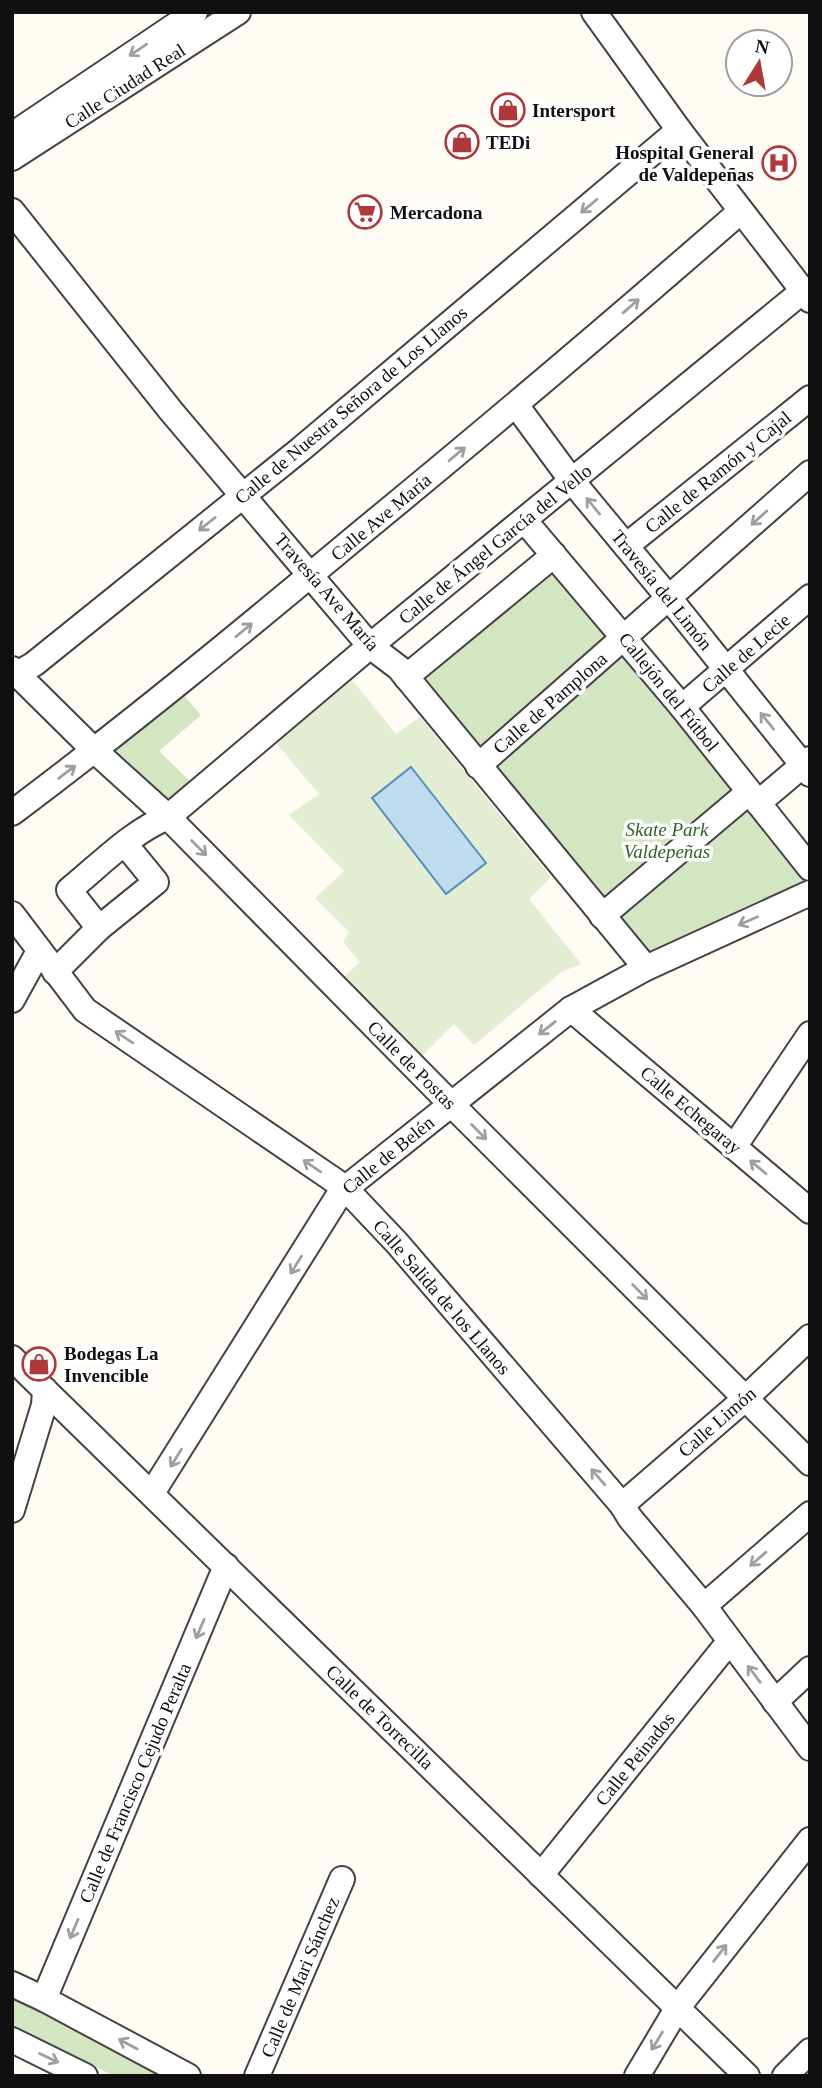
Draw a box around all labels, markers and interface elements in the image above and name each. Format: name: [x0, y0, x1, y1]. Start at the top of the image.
north arrow: [724, 28, 794, 98]
text: N: [753, 35, 771, 58]
street label: Calle Ciudad Real: [61, 39, 189, 133]
one-way arrow: [129, 43, 148, 57]
shop icon: Intersport: [489, 91, 527, 129]
place label: Intersport: [532, 100, 616, 121]
shop icon: TEDi: [443, 123, 481, 161]
place label: TEDi: [486, 132, 530, 153]
place label: Hospital General de Valdepeñas: [615, 142, 754, 185]
hospital icon: Hospital General de Valdepeñas: [760, 144, 798, 182]
supermarket icon: Mercadona: [346, 193, 384, 231]
one-way arrow: [580, 197, 598, 213]
place label: Mercadona: [390, 202, 483, 223]
one-way arrow: [621, 298, 639, 314]
street label: Calle de Nuestra Señora de Los Llanos: [231, 302, 471, 508]
street label: Calle de Ramón y Cajal: [641, 407, 795, 537]
one-way arrow: [448, 446, 466, 462]
street label: Calle de Ángel García del Vello: [394, 460, 596, 628]
street label: Calle Ave María: [327, 469, 436, 565]
one-way arrow: [585, 497, 601, 515]
one-way arrow: [750, 510, 768, 526]
one-way arrow: [199, 516, 217, 532]
street label: Travesía del Limón: [607, 526, 717, 655]
street label: Travesía Ave María: [270, 529, 384, 655]
street label: Calle de Lecie: [698, 609, 794, 697]
one-way arrow: [235, 622, 253, 637]
street label: Callejón del Fútbol: [615, 628, 723, 756]
street label: Calle de Pamplona: [489, 648, 611, 758]
one-way arrow: [759, 712, 775, 730]
one-way arrow: [57, 765, 76, 780]
park label: Skate Park Valdepeñas: [624, 819, 710, 862]
one-way arrow: [190, 839, 207, 856]
one-way arrow: [737, 915, 759, 928]
street label: Calle de Postas: [364, 1017, 460, 1113]
one-way arrow: [539, 1020, 557, 1035]
one-way arrow: [115, 1030, 135, 1044]
street label: Calle Echegaray: [636, 1062, 746, 1159]
street label: Calle de Belén: [338, 1111, 438, 1198]
one-way arrow: [470, 1123, 487, 1140]
one-way arrow: [303, 1158, 322, 1173]
one-way arrow: [749, 1159, 767, 1175]
street label: Calle Salida de los Llanos: [369, 1215, 515, 1379]
one-way arrow: [288, 1254, 302, 1274]
one-way arrow: [631, 1284, 648, 1301]
place label: Bodegas La Invencible: [64, 1343, 159, 1386]
shop icon: Bodegas La Invencible: [20, 1345, 58, 1383]
street label: Calle Limón: [674, 1382, 760, 1461]
one-way arrow: [168, 1447, 182, 1467]
one-way arrow: [590, 1468, 606, 1486]
one-way arrow: [750, 1551, 768, 1567]
one-way arrow: [193, 1618, 206, 1640]
street label: Calle de Francisco Cejudo Peralta: [75, 1659, 195, 1906]
street label: Calle de Torrecilla: [322, 1661, 438, 1774]
one-way arrow: [746, 1666, 761, 1684]
street label: Calle Peinados: [591, 1708, 679, 1810]
street label: Calle de Mari Sánchez: [257, 1893, 343, 2061]
one-way arrow: [67, 1918, 80, 1940]
one-way arrow: [713, 1945, 728, 1963]
one-way arrow: [650, 2031, 664, 2051]
one-way arrow: [118, 2036, 138, 2050]
one-way arrow: [38, 2052, 59, 2066]

